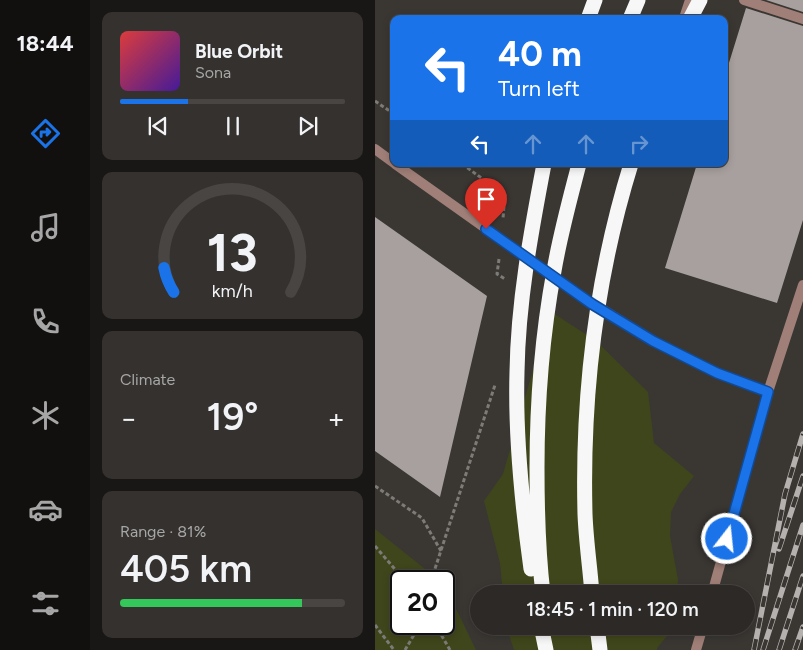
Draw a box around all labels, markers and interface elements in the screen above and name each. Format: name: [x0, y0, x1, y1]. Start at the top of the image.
text: 18:44: [16, 30, 74, 57]
text: 40 m: [498, 33, 582, 75]
icon: left: [415, 35, 480, 100]
text: Blue Orbit: [195, 40, 283, 63]
text: Sona: [195, 63, 231, 82]
text: Turn left: [498, 75, 580, 102]
icon: previous: [144, 112, 172, 140]
icon: pause: [219, 112, 247, 140]
icon: next: [294, 112, 322, 140]
icon: directions: [28, 116, 63, 151]
icon: left: [466, 130, 494, 158]
icon: ahead: [519, 130, 547, 158]
icon: ahead: [572, 130, 600, 158]
icon: right: [625, 130, 653, 158]
pin: [465, 178, 507, 229]
icon: arrive: [472, 185, 500, 213]
icon: music: [28, 210, 63, 245]
text: 13: [207, 222, 258, 284]
text: km/h: [212, 280, 253, 301]
icon: phone: [28, 304, 63, 339]
text: Climate: [120, 370, 175, 389]
text: 19°: [207, 394, 258, 440]
icon: climate: [28, 398, 63, 433]
text: −: [120, 401, 137, 435]
text: +: [328, 401, 345, 435]
icon: car: [28, 492, 63, 527]
position arrow: [700, 512, 752, 564]
text: Range · 81%: [120, 522, 206, 541]
text: 405 km: [120, 546, 252, 592]
speed limit sign: 20: [390, 570, 455, 635]
icon: filters: [28, 586, 63, 621]
text: 18:45 · 1 min · 120 m: [526, 598, 699, 621]

